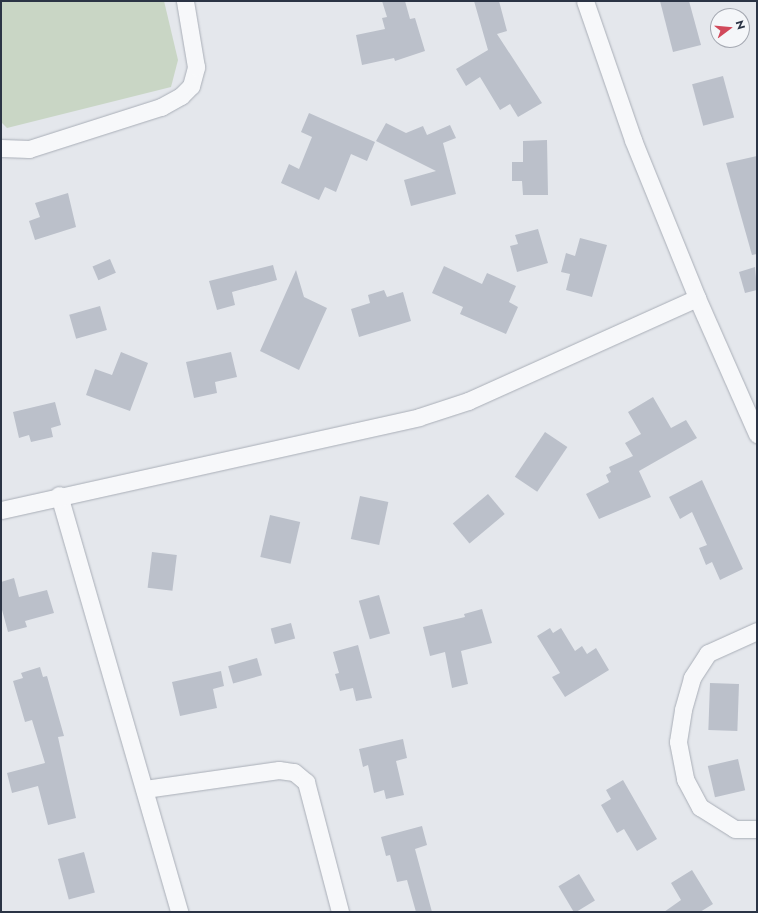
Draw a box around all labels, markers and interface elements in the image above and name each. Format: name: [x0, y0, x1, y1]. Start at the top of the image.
north arrow: [710, 8, 750, 48]
text: N: [732, 19, 749, 31]

